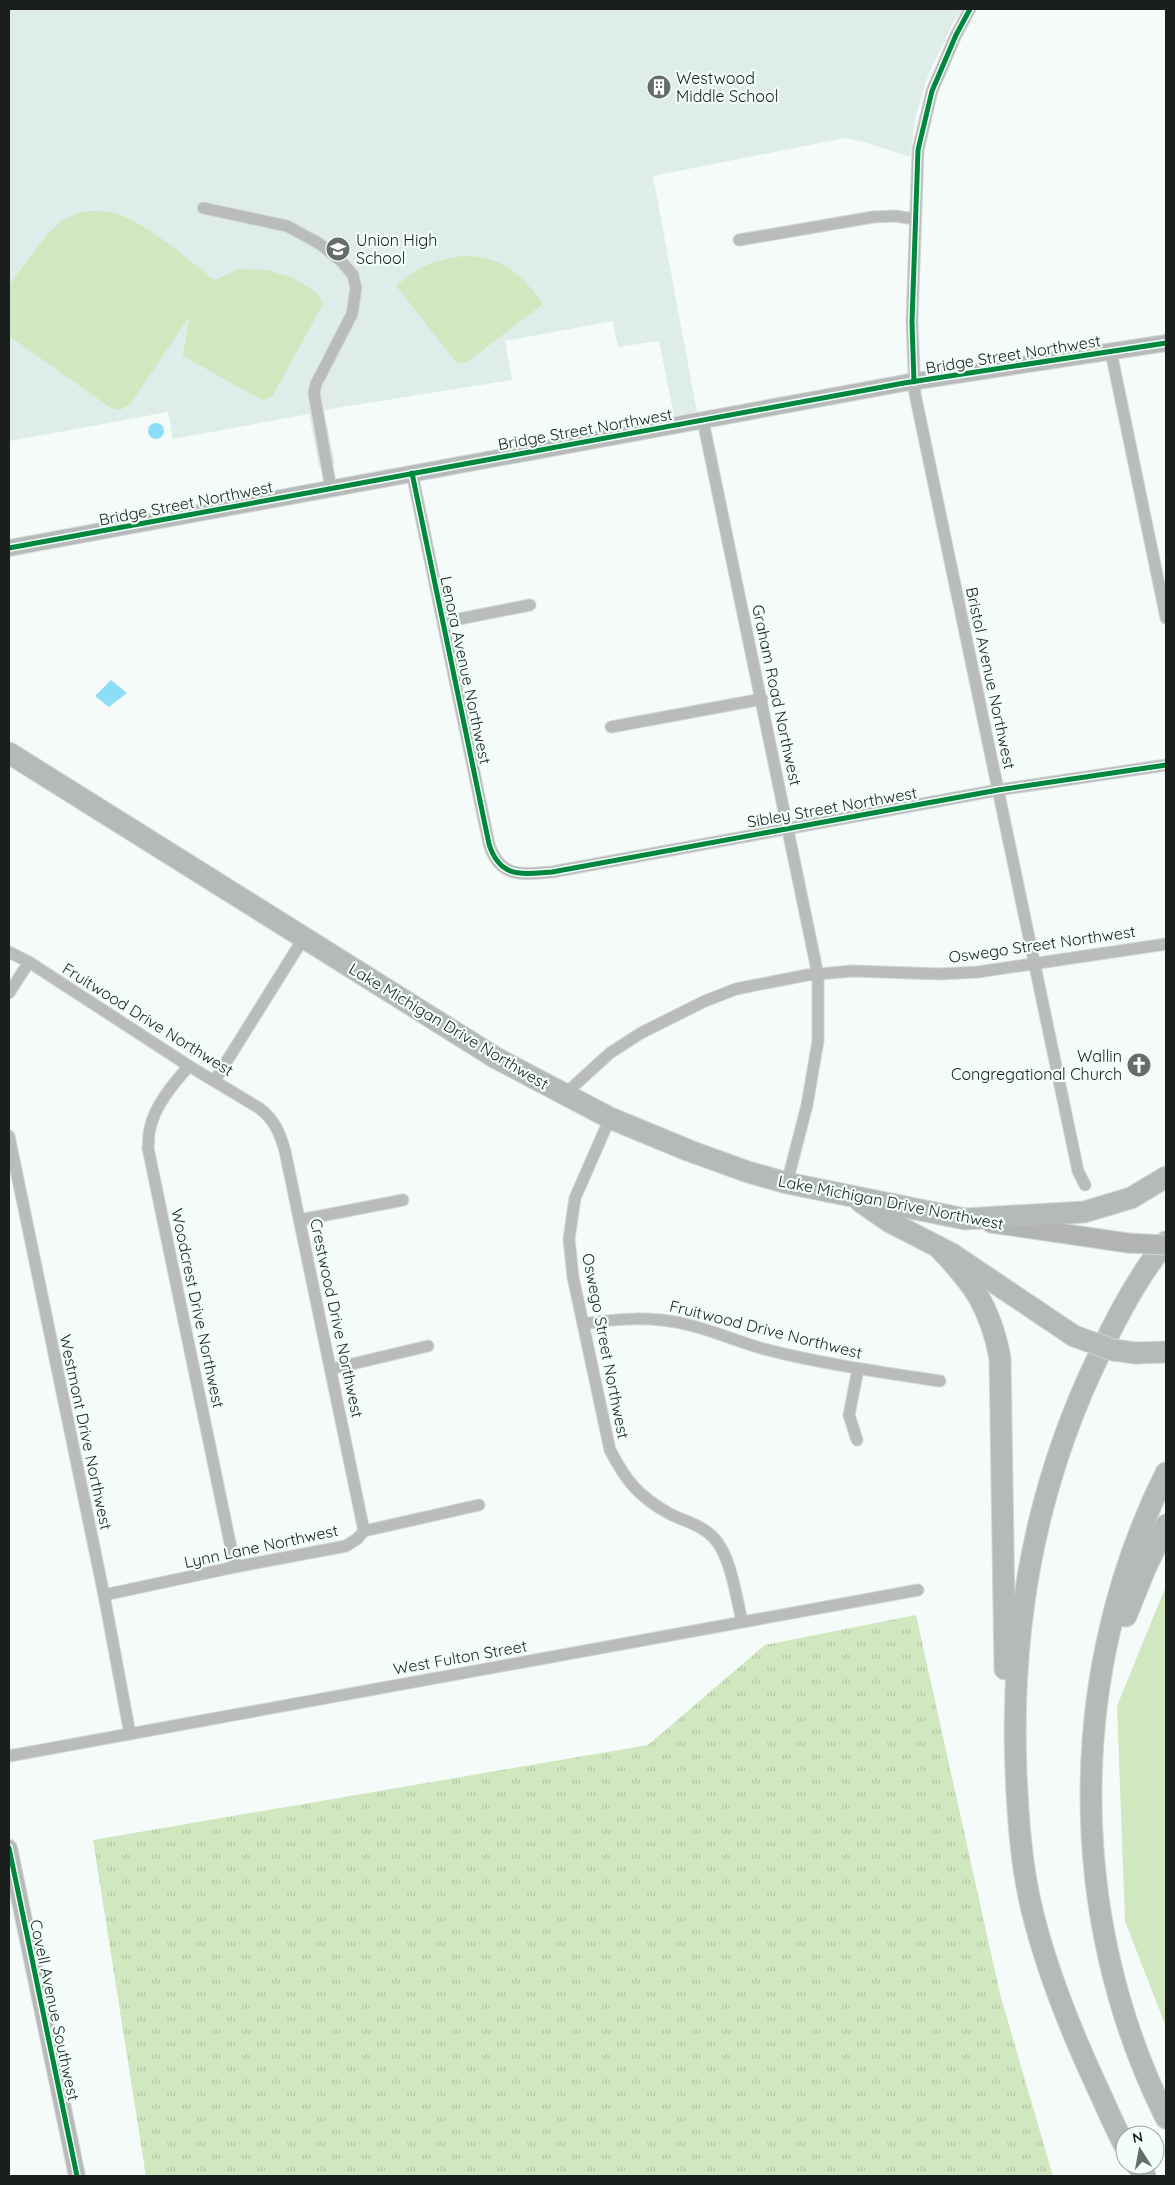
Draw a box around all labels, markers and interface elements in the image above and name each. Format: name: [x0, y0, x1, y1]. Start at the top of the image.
place label: Westwood Middle School: [676, 68, 778, 106]
building icon: Westwood Middle School: [646, 74, 672, 100]
place label: Union High School: [356, 230, 437, 268]
school or university icon: Union High School: [325, 236, 351, 262]
street label: Bridge Street Northwest: [924, 330, 1102, 378]
street label: Bridge Street Northwest: [496, 404, 674, 454]
street label: Bridge Street Northwest: [97, 476, 275, 530]
street label: Lenora Avenue Northwest: [436, 574, 496, 766]
street label: Bristol Avenue Northwest: [962, 585, 1020, 771]
street label: Graham Road Northwest: [748, 603, 806, 787]
street label: Sibley Street Northwest: [746, 782, 918, 832]
street label: Oswego Street Northwest: [947, 921, 1137, 967]
street label: Fruitwood Drive Northwest: [59, 958, 237, 1080]
street label: Lake Michigan Drive Northwest: [346, 958, 552, 1094]
place label: Wallin Congregational Church: [951, 1046, 1122, 1084]
church icon: Wallin Congregational Church: [1126, 1052, 1152, 1078]
street label: Lake Michigan Drive Northwest: [777, 1170, 1005, 1234]
street label: Woodcrest Drive Northwest: [167, 1206, 229, 1410]
street label: Crestwood Drive Northwest: [306, 1217, 368, 1419]
street label: Oswego Street Northwest: [578, 1252, 634, 1440]
street label: Fruitwood Drive Northwest: [668, 1295, 864, 1363]
street label: Westmont Drive Northwest: [55, 1332, 117, 1532]
street label: Lynn Lane Northwest: [182, 1520, 340, 1572]
street label: West Fulton Street: [392, 1635, 528, 1679]
street label: Covell Avenue Southwest: [26, 1918, 84, 2102]
north arrow: [1115, 2125, 1165, 2175]
text: N: [1131, 2127, 1144, 2147]

